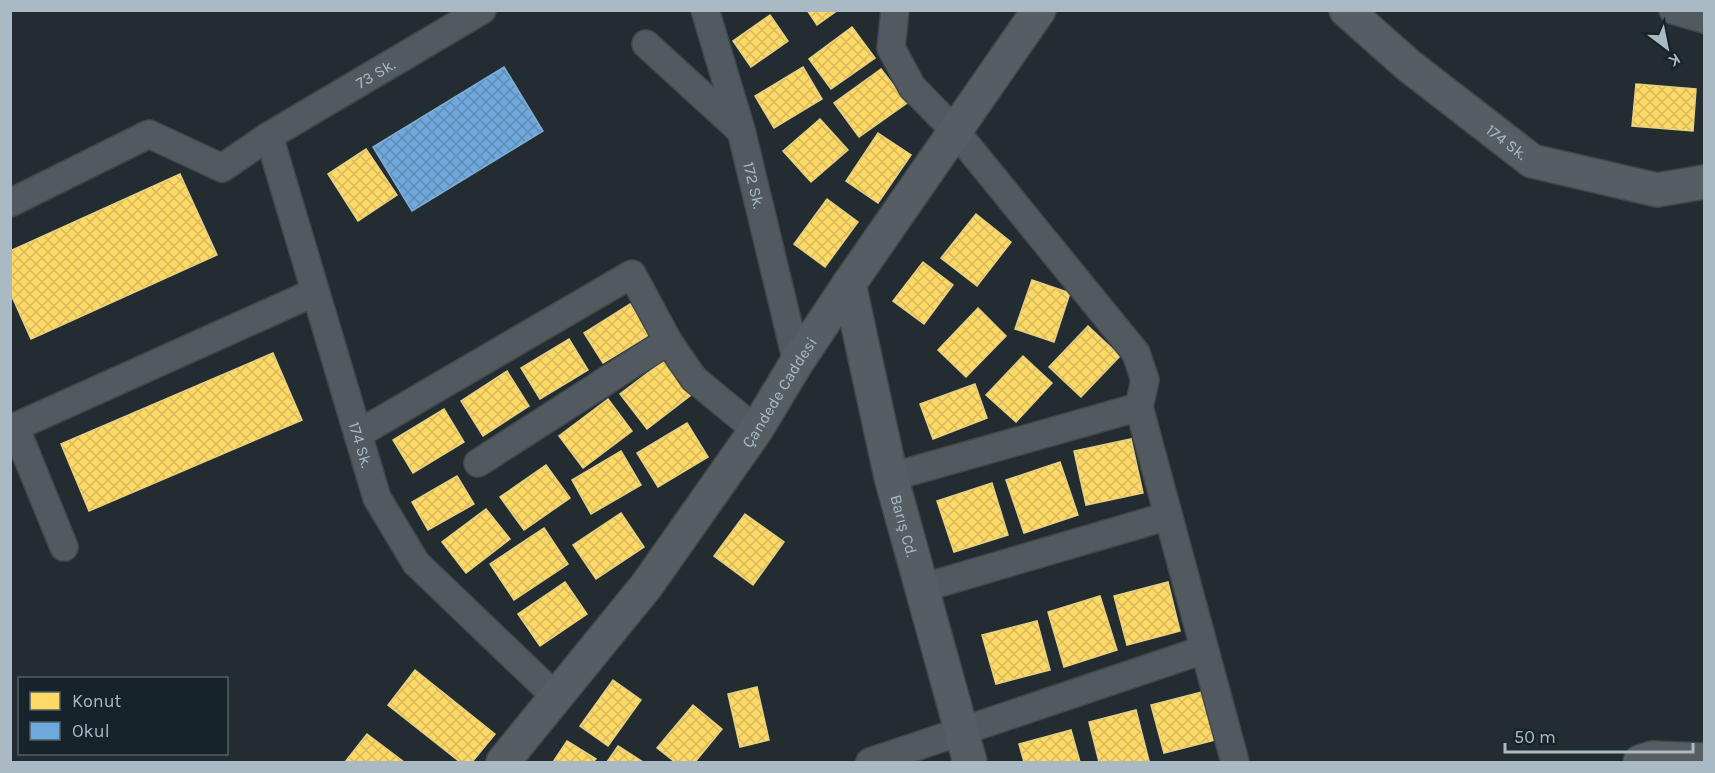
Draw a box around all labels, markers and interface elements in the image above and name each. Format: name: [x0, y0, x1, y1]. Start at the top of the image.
north arrow: [1637, 18, 1697, 78]
text: K: [1665, 49, 1684, 71]
street label: 73 Sk.: [352, 55, 399, 93]
street label: 174 Sk.: [1482, 120, 1531, 164]
street label: 172 Sk.: [739, 160, 769, 211]
street label: Çandede Caddesi: [738, 334, 821, 451]
street label: 174 Sk.: [345, 419, 376, 470]
street label: Barış Cd.: [886, 493, 922, 559]
legend: [18, 677, 228, 755]
text: Konut: [72, 690, 122, 712]
scale bar: [1505, 716, 1692, 754]
text: Okul: [72, 720, 110, 742]
text: 50 m: [1514, 726, 1556, 748]

